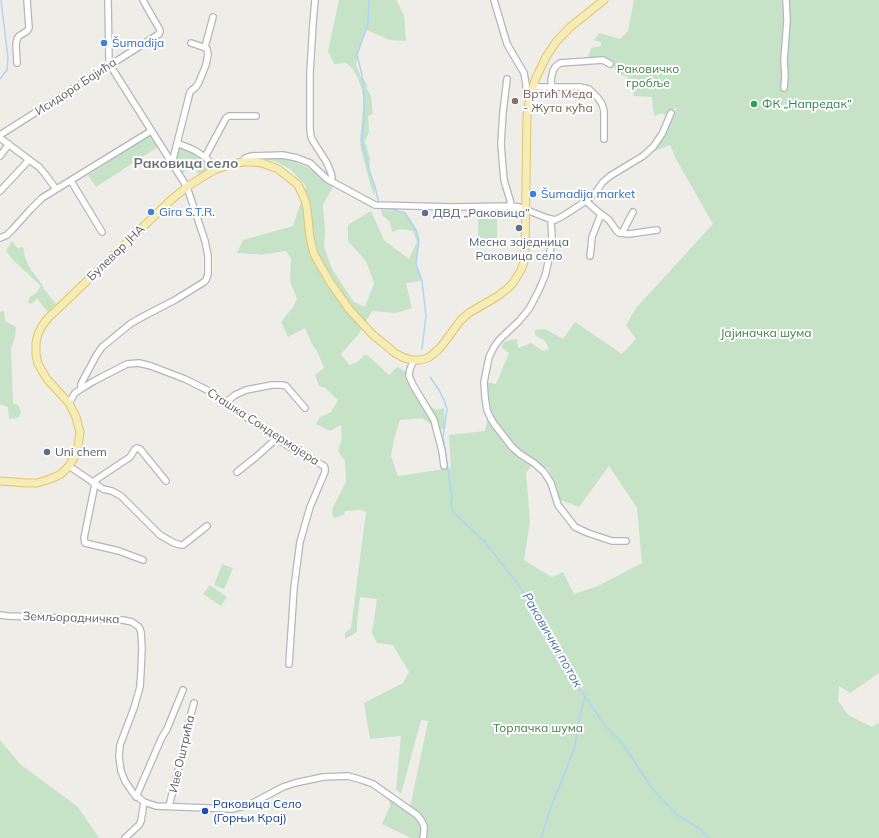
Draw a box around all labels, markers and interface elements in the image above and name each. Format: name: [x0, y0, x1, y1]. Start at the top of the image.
place label: Šumadija: [112, 36, 164, 50]
marker: Šumadija: [99, 38, 109, 48]
street label: Исидора Бајића: [33, 55, 119, 119]
park label: Раковичко гробље: [617, 62, 679, 90]
place label: Вртић Меда - Жута кућа: [523, 87, 593, 115]
marker: Вртић Меда - Жута кућа: [510, 96, 520, 106]
place label: ФК „Напредак”: [762, 97, 852, 111]
marker: ФК „Напредак”: [749, 99, 759, 109]
district label: Раковица село: [134, 156, 238, 172]
place label: Šumadija market: [541, 187, 635, 201]
marker: Šumadija market: [528, 189, 538, 199]
place label: Gira S.T.R.: [159, 205, 215, 219]
place label: ДВД „Раковица”: [433, 206, 530, 220]
marker: Gira S.T.R.: [146, 207, 156, 217]
marker: ДВД „Раковица”: [420, 208, 430, 218]
street label: Булевар ЈНА: [84, 222, 148, 284]
marker: Месна заједница Раковица село: [514, 223, 524, 233]
place label: Месна заједница Раковица село: [469, 235, 569, 263]
park label: Јајиначка шума: [720, 326, 812, 340]
street label: Сташка Сондермајера: [204, 385, 322, 469]
place label: Uni chem: [55, 445, 107, 459]
marker: Uni chem: [42, 447, 52, 457]
water label: Раковички поток: [519, 590, 585, 690]
street label: Земљорадничка: [22, 609, 120, 627]
street label: Иве Оштрића: [166, 714, 198, 794]
park label: Торлачка шума: [493, 721, 583, 735]
place label: Раковица Село (Горњи Крај): [213, 797, 302, 825]
marker: Раковица Село (Горњи Крај): [200, 806, 210, 816]

